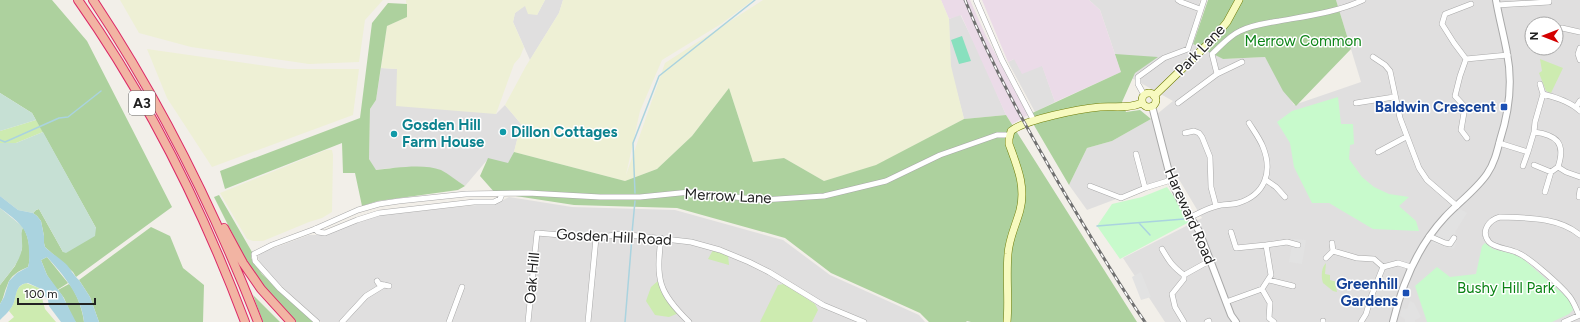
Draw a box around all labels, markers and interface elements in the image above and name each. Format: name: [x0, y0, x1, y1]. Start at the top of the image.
north arrow: [1524, 16, 1564, 56]
street label: Park Lane: [1171, 21, 1229, 79]
park label: Merrow Common: [1244, 32, 1362, 50]
text: N: [1528, 32, 1541, 40]
road number: A3: [129, 91, 155, 115]
place label: Baldwin Crescent: [1375, 98, 1496, 116]
marker: Baldwin Crescent: [1499, 102, 1509, 112]
place label: Gosden Hill Farm House: [402, 116, 485, 151]
place label: Dillon Cottages: [511, 123, 617, 141]
marker: Dillon Cottages: [498, 127, 508, 137]
marker: Gosden Hill Farm House: [389, 129, 399, 139]
street label: Hareward Road: [1161, 165, 1219, 267]
street label: Merrow Lane: [684, 185, 772, 207]
street label: Gosden Hill Road: [556, 225, 672, 249]
street label: Oak Hill: [521, 252, 543, 304]
place label: Greenhill Gardens: [1336, 275, 1398, 310]
park label: Bushy Hill Park: [1457, 279, 1556, 297]
scale bar: [18, 280, 95, 306]
text: 100 m: [24, 287, 58, 301]
marker: Greenhill Gardens: [1401, 288, 1411, 298]

